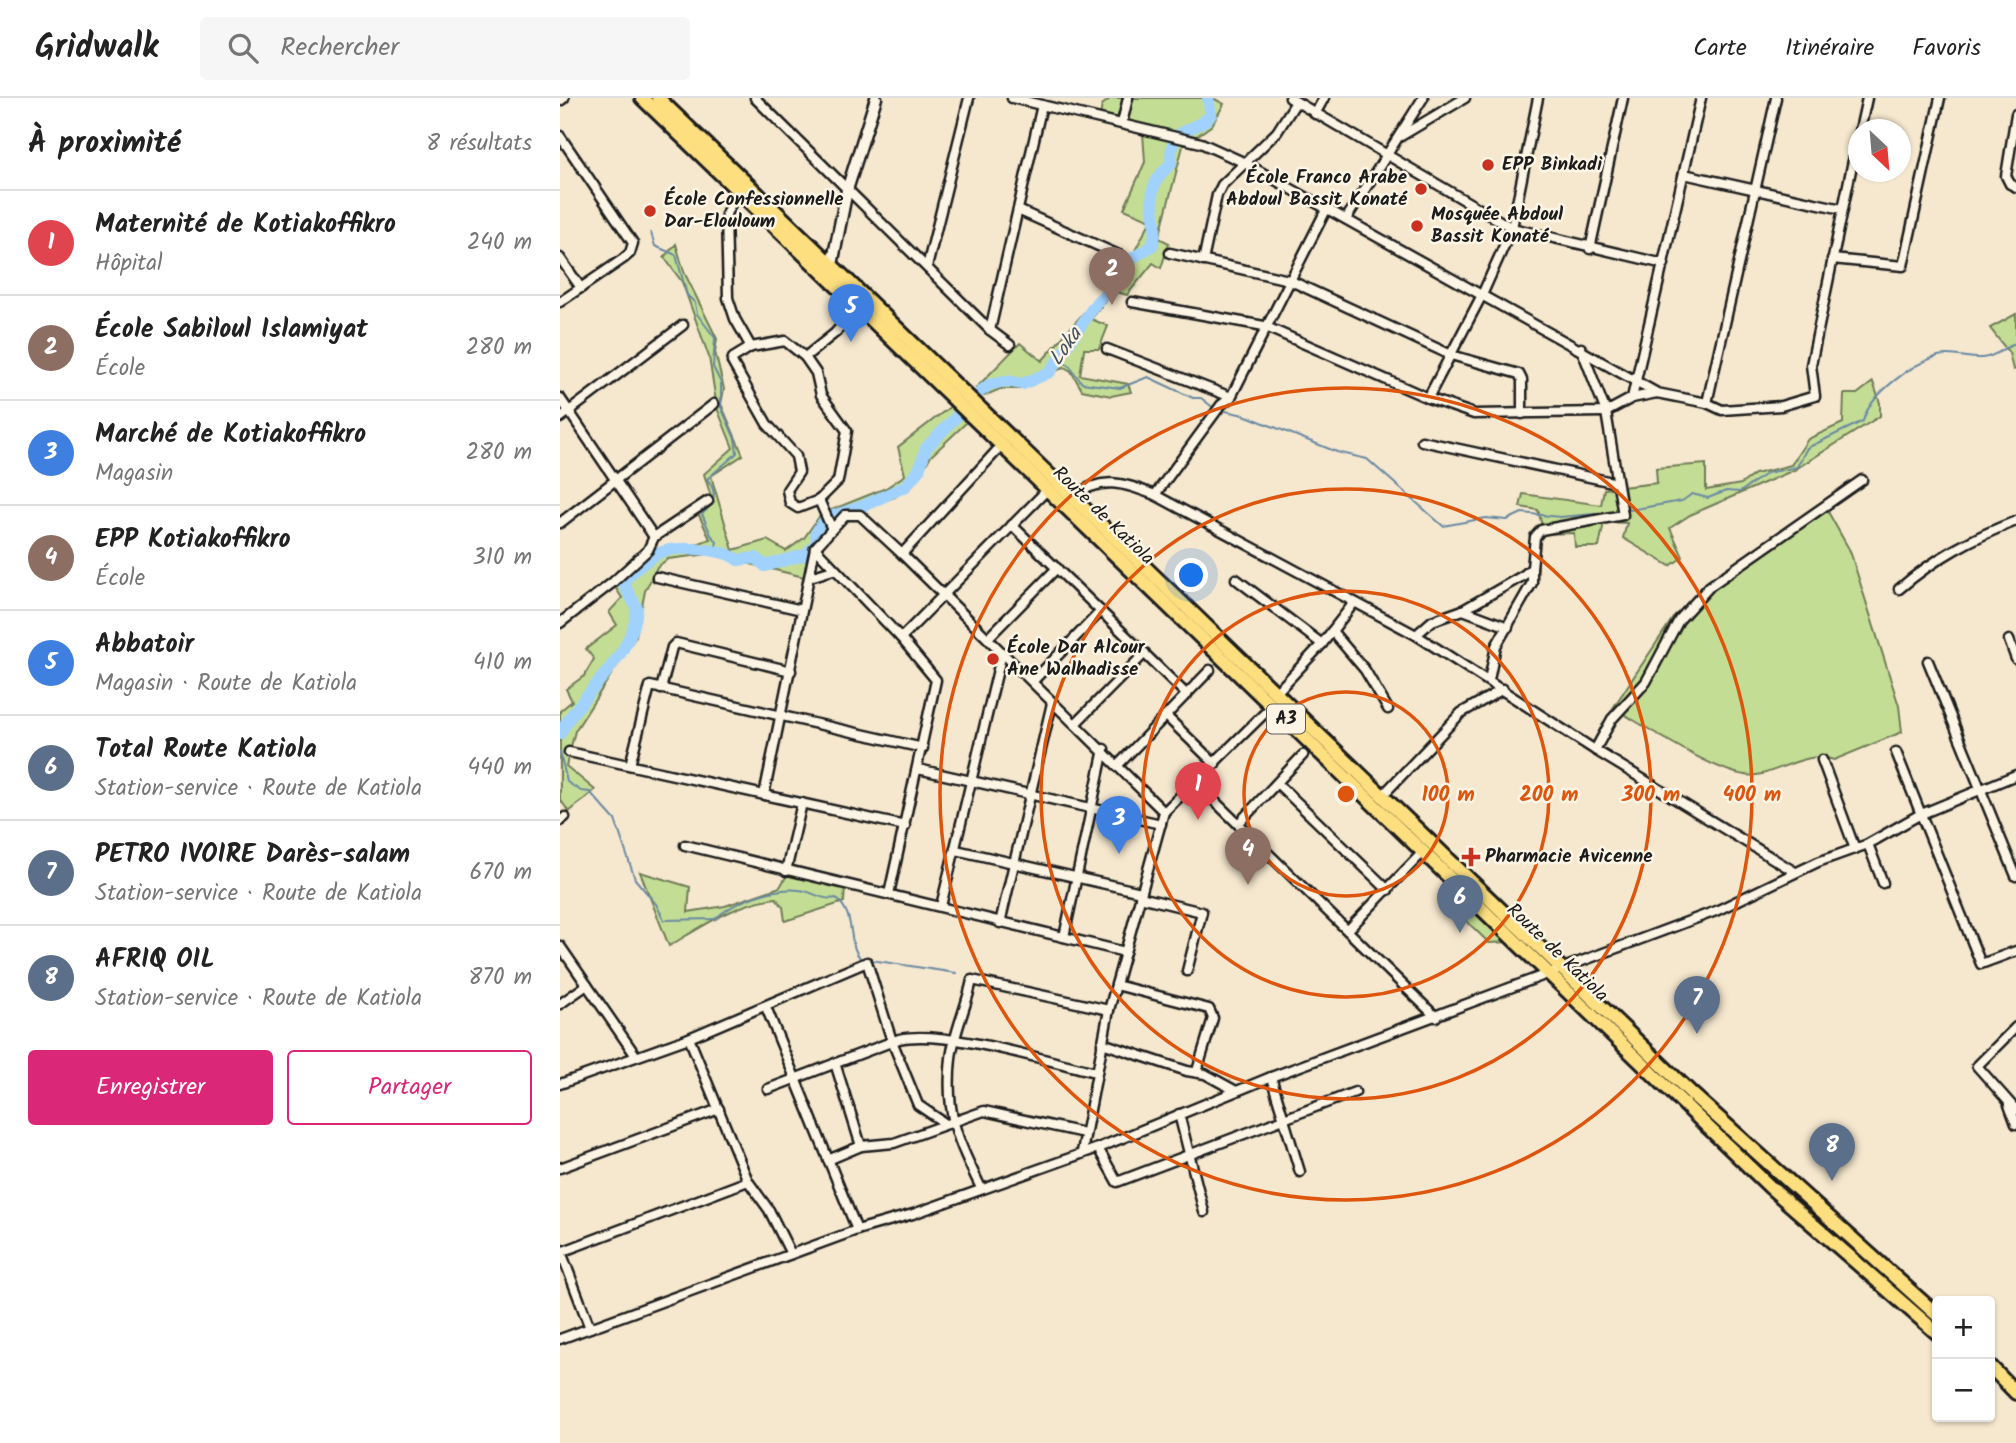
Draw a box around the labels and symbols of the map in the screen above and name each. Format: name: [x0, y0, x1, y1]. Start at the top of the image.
north arrow: [1848, 119, 1911, 182]
place label: EPP Binkadi: [1502, 150, 1603, 180]
marker: EPP Binkadi: [1480, 157, 1496, 173]
place label: École Franco Arabe Abdoul Bassit Konaté: [1226, 163, 1408, 215]
marker: École Franco Arabe Abdoul Bassit Konaté: [1413, 181, 1429, 197]
place label: École Confessionnelle Dar-Elouloum: [664, 185, 844, 237]
place label: Mosquée Abdoul Bassit Konaté: [1431, 200, 1564, 252]
marker: École Confessionnelle Dar-Elouloum: [642, 203, 658, 219]
marker: Mosquée Abdoul Bassit Konaté: [1409, 218, 1425, 234]
pin: 2: [1089, 247, 1135, 305]
pin: 5: [828, 284, 874, 342]
water label: Loka: [1041, 320, 1092, 373]
street label: Route de Katiola: [1045, 459, 1161, 573]
your location: [1174, 558, 1208, 592]
place label: École Dar Alcour Ane Walhadisse: [1007, 633, 1146, 685]
marker: École Dar Alcour Ane Walhadisse: [985, 651, 1001, 667]
road number: A3: [1267, 704, 1305, 734]
pin: 1: [1175, 762, 1221, 820]
text: 100 m: [1421, 779, 1475, 812]
text: 200 m: [1519, 779, 1579, 812]
text: 300 m: [1621, 779, 1680, 812]
text: 400 m: [1723, 779, 1781, 812]
centre of rings: [1334, 782, 1358, 806]
pin: 3: [1096, 796, 1142, 854]
pin: 4: [1225, 827, 1271, 885]
place label: Pharmacie Avicenne: [1485, 842, 1653, 872]
marker: Pharmacie Avicenne: [1463, 849, 1479, 865]
pin: 6: [1437, 875, 1483, 933]
street label: Route de Katiola: [1499, 896, 1615, 1010]
pin: 7: [1674, 976, 1720, 1034]
pin: 8: [1809, 1123, 1855, 1181]

